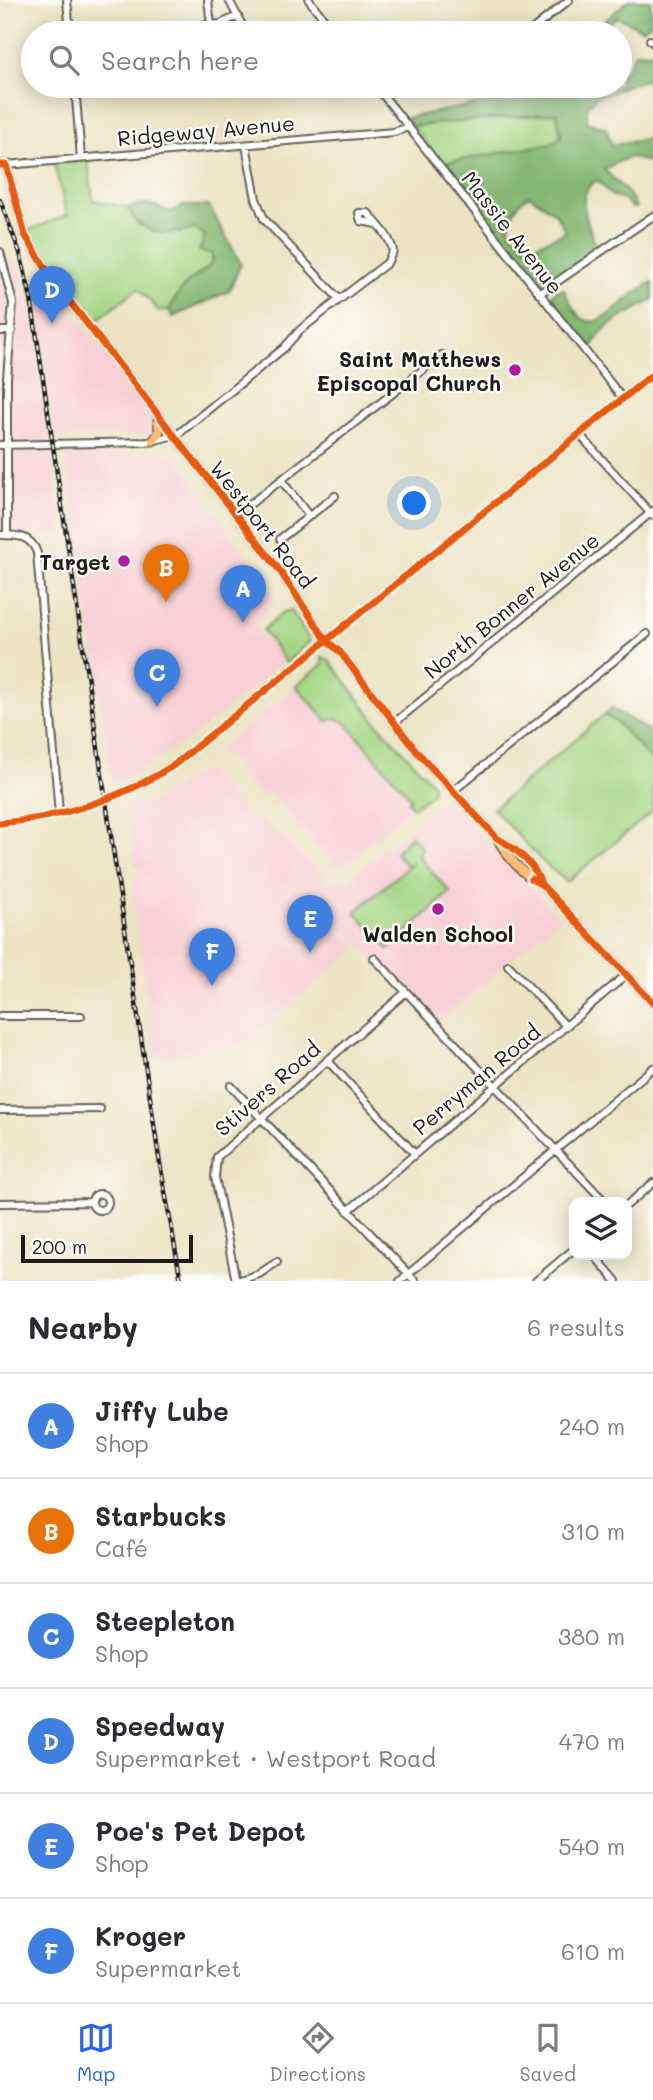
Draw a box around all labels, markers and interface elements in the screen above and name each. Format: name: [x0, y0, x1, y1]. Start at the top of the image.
search box: [21, 21, 632, 98]
icon: search: [45, 41, 83, 79]
text: Search here: [101, 43, 259, 77]
street label: Ridgeway Avenue: [116, 109, 296, 151]
street label: Massie Avenue: [456, 165, 570, 299]
pin: D: [29, 266, 75, 324]
place label: Saint Matthews Episcopal Church: [316, 345, 501, 396]
marker: Saint Matthews Episcopal Church: [507, 362, 523, 378]
street label: Westport Road: [205, 455, 321, 593]
your location: [397, 486, 431, 520]
street label: North Bonner Avenue: [418, 526, 604, 684]
pin: B: [143, 544, 189, 602]
place label: Target: [39, 548, 110, 575]
marker: Target: [116, 553, 132, 569]
pin: A: [220, 565, 266, 623]
pin: C: [134, 649, 180, 707]
pin: E: [287, 895, 333, 953]
marker: Walden School: [430, 901, 446, 917]
place label: Walden School: [363, 920, 513, 947]
pin: F: [189, 928, 235, 986]
street label: Perryman Road: [407, 1018, 545, 1140]
street label: Stivers Road: [209, 1035, 325, 1141]
map controls: [569, 1197, 632, 1260]
button: layers: [569, 1197, 632, 1260]
scale bar: [21, 1232, 192, 1264]
text: 200 m: [32, 1234, 87, 1259]
text: Nearby: [28, 1307, 138, 1347]
text: 6 results: [527, 1312, 625, 1342]
text: Jiffy Lube: [95, 1394, 229, 1428]
text: A: [43, 1411, 59, 1441]
text: 240 m: [559, 1411, 625, 1441]
text: Shop: [95, 1428, 149, 1458]
text: Starbucks: [95, 1499, 226, 1533]
text: B: [43, 1516, 59, 1546]
text: 310 m: [561, 1516, 625, 1546]
text: Café: [95, 1533, 148, 1563]
text: Steepleton: [95, 1604, 235, 1638]
text: C: [42, 1621, 60, 1651]
text: 380 m: [558, 1621, 625, 1651]
text: Shop: [95, 1638, 149, 1668]
text: Speedway: [95, 1709, 225, 1743]
text: D: [43, 1726, 59, 1756]
text: 470 m: [559, 1726, 625, 1756]
text: Supermarket · Westport Road: [95, 1743, 436, 1773]
text: Poe's Pet Depot: [95, 1814, 305, 1848]
text: E: [44, 1831, 58, 1861]
text: 540 m: [558, 1831, 625, 1861]
text: Shop: [95, 1848, 149, 1878]
text: Kroger: [95, 1919, 186, 1953]
text: F: [44, 1936, 58, 1966]
text: 610 m: [561, 1936, 625, 1966]
text: Supermarket: [95, 1953, 241, 1983]
tab: Map: [77, 2019, 116, 2086]
tab: Directions: [269, 2019, 366, 2086]
tab: Saved: [520, 2019, 576, 2086]

